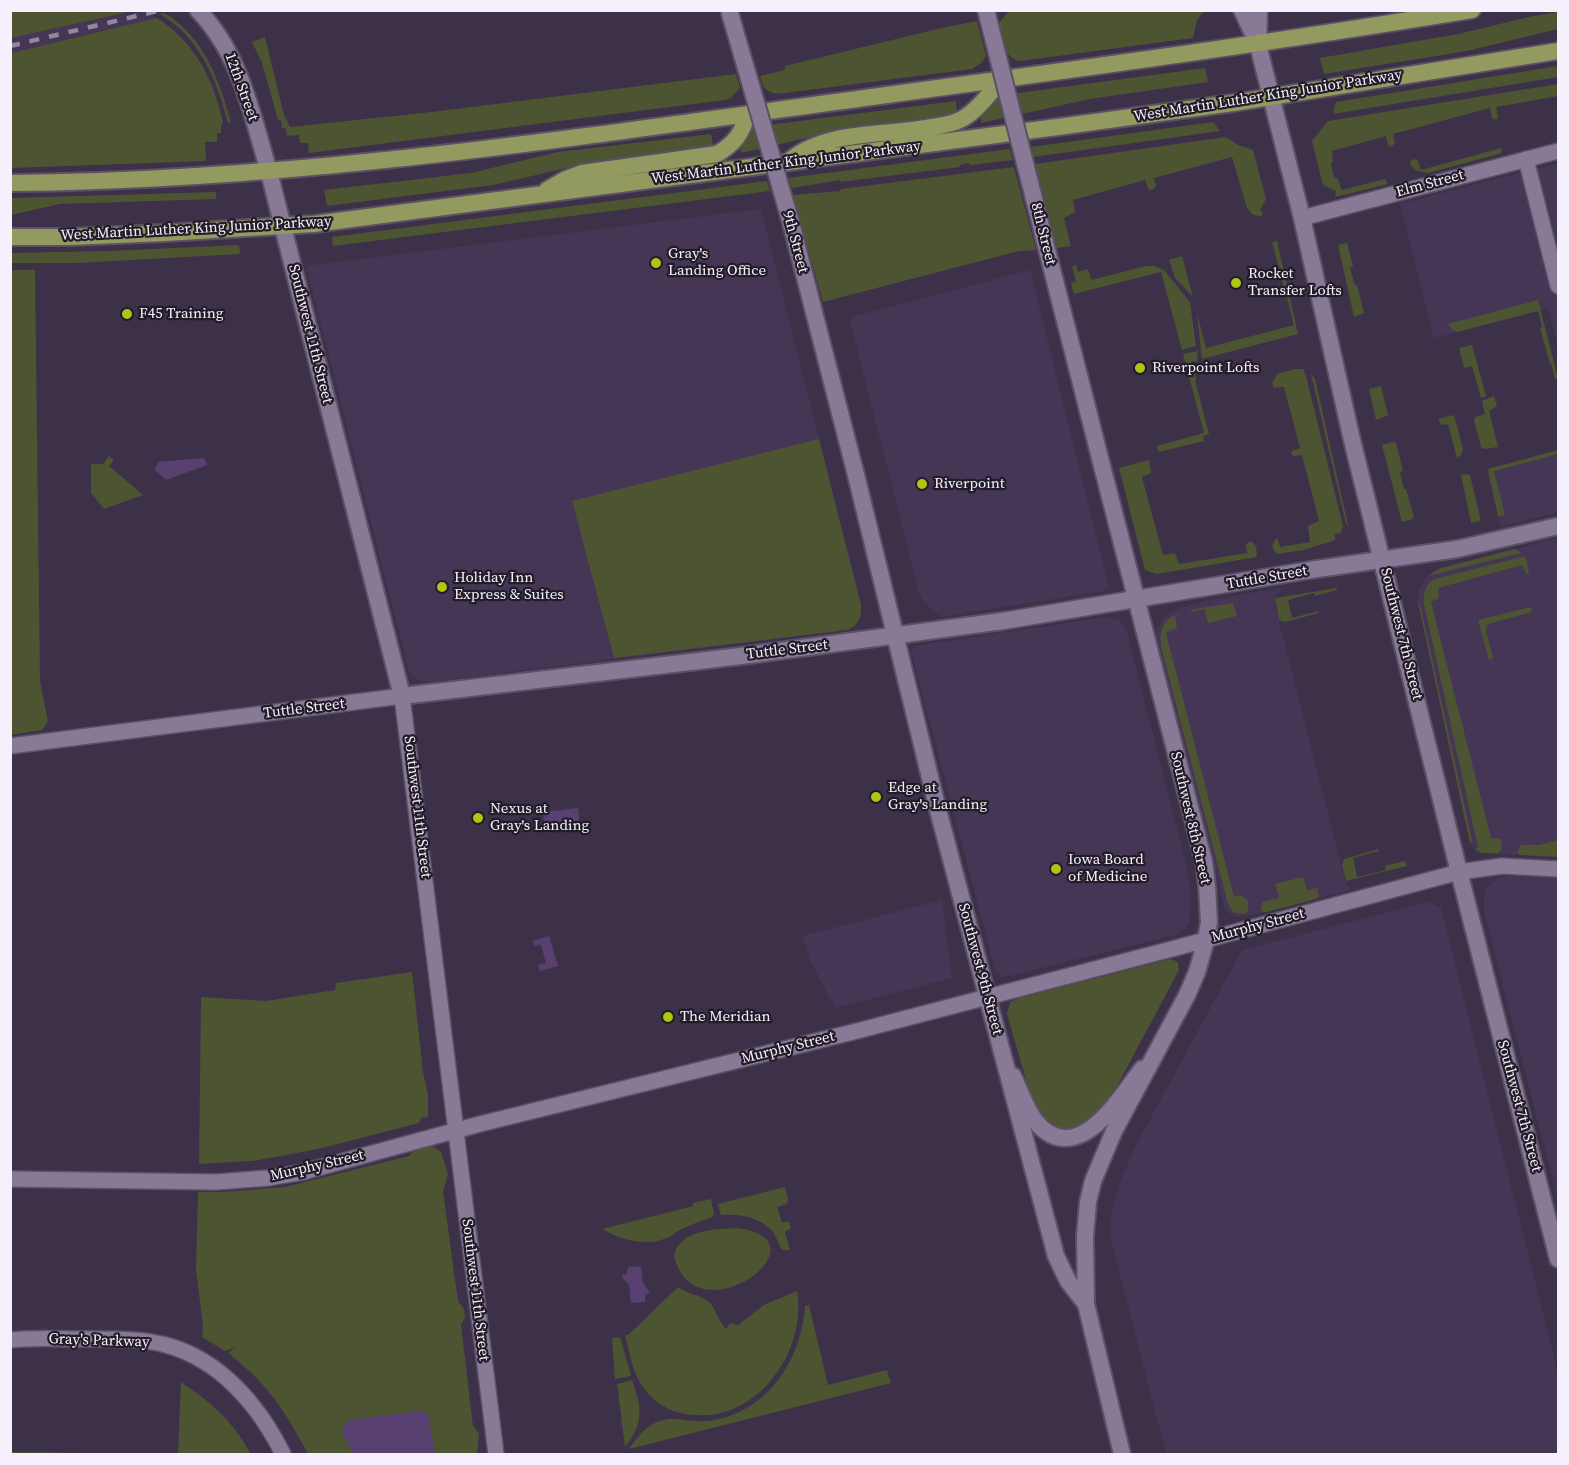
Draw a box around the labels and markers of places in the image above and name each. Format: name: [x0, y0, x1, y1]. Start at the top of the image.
place label: Gray's Landing Office: [668, 245, 766, 280]
marker: Gray's Landing Office: [649, 256, 663, 270]
place label: Rocket Transfer Lofts: [1248, 265, 1342, 300]
marker: Rocket Transfer Lofts: [1229, 276, 1243, 290]
place label: F45 Training: [139, 305, 223, 323]
marker: F45 Training: [120, 307, 134, 321]
place label: Riverpoint Lofts: [1152, 359, 1259, 377]
marker: Riverpoint Lofts: [1133, 361, 1147, 375]
place label: Riverpoint: [934, 475, 1005, 493]
marker: Riverpoint: [915, 477, 929, 491]
place label: Holiday Inn Express & Suites: [454, 569, 564, 604]
marker: Holiday Inn Express & Suites: [435, 580, 449, 594]
place label: Edge at Gray's Landing: [888, 779, 987, 814]
marker: Edge at Gray's Landing: [869, 790, 883, 804]
place label: Nexus at Gray's Landing: [490, 800, 589, 835]
marker: Nexus at Gray's Landing: [471, 811, 485, 825]
place label: Iowa Board of Medicine: [1068, 851, 1147, 886]
marker: Iowa Board of Medicine: [1049, 862, 1063, 876]
place label: The Meridian: [680, 1008, 771, 1026]
marker: The Meridian: [661, 1010, 675, 1024]

